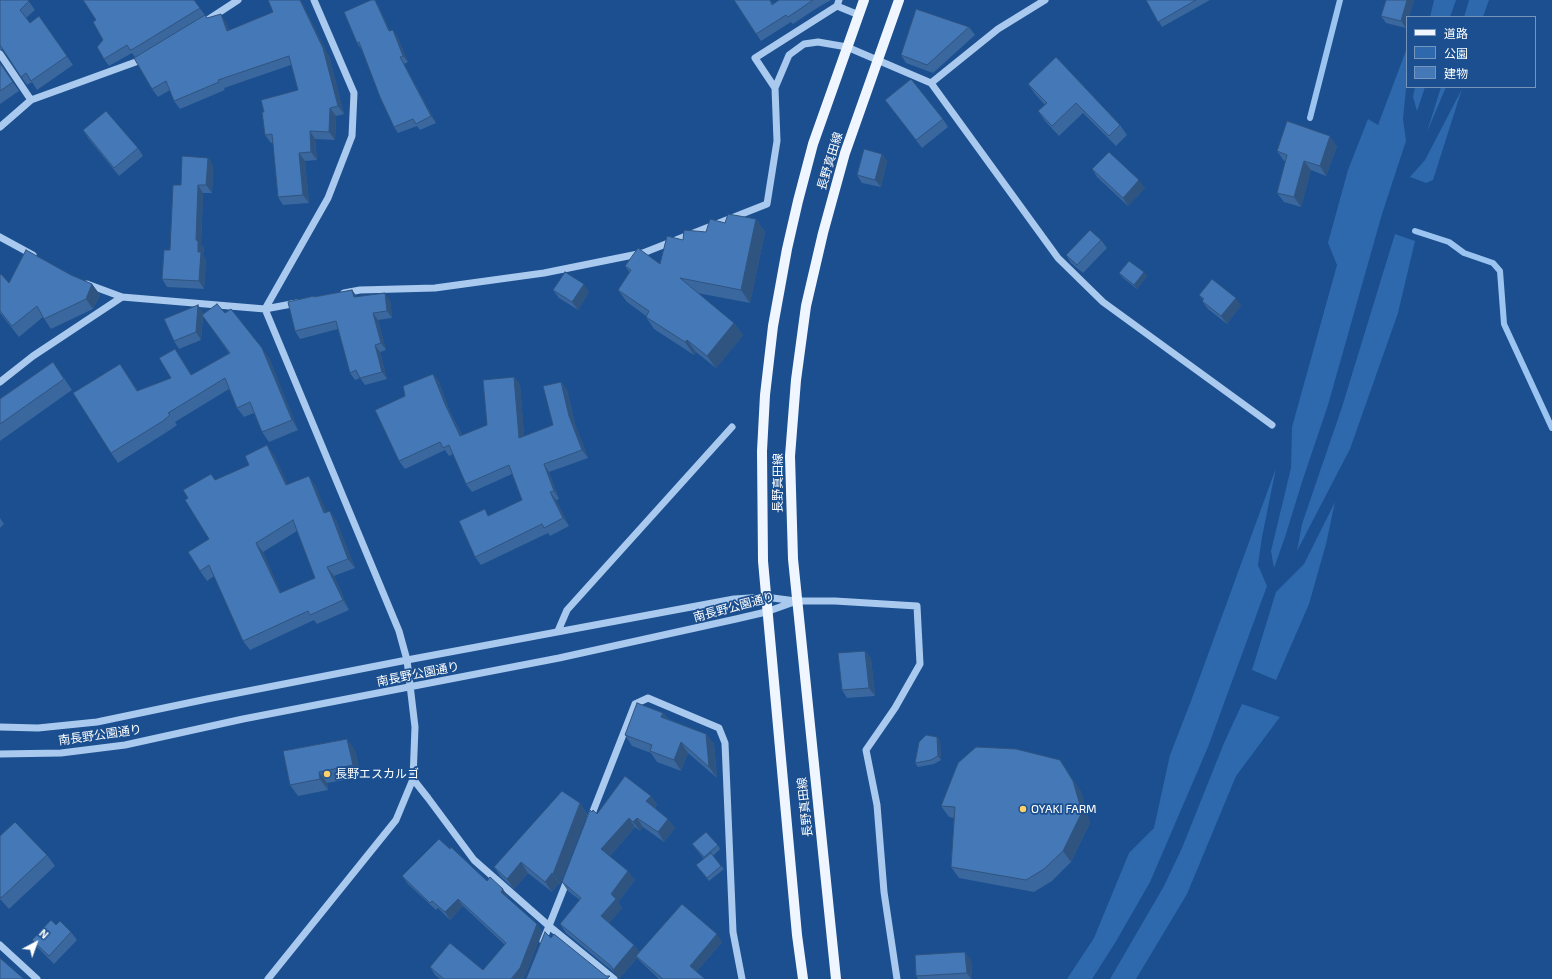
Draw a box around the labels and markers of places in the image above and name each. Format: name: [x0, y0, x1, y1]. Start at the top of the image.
place label: 長野エスカルゴ: [335, 767, 419, 781]
marker: 長野エスカルゴ: [322, 769, 332, 779]
place label: OYAKI FARM: [1031, 802, 1097, 816]
marker: OYAKI FARM: [1018, 804, 1028, 814]

